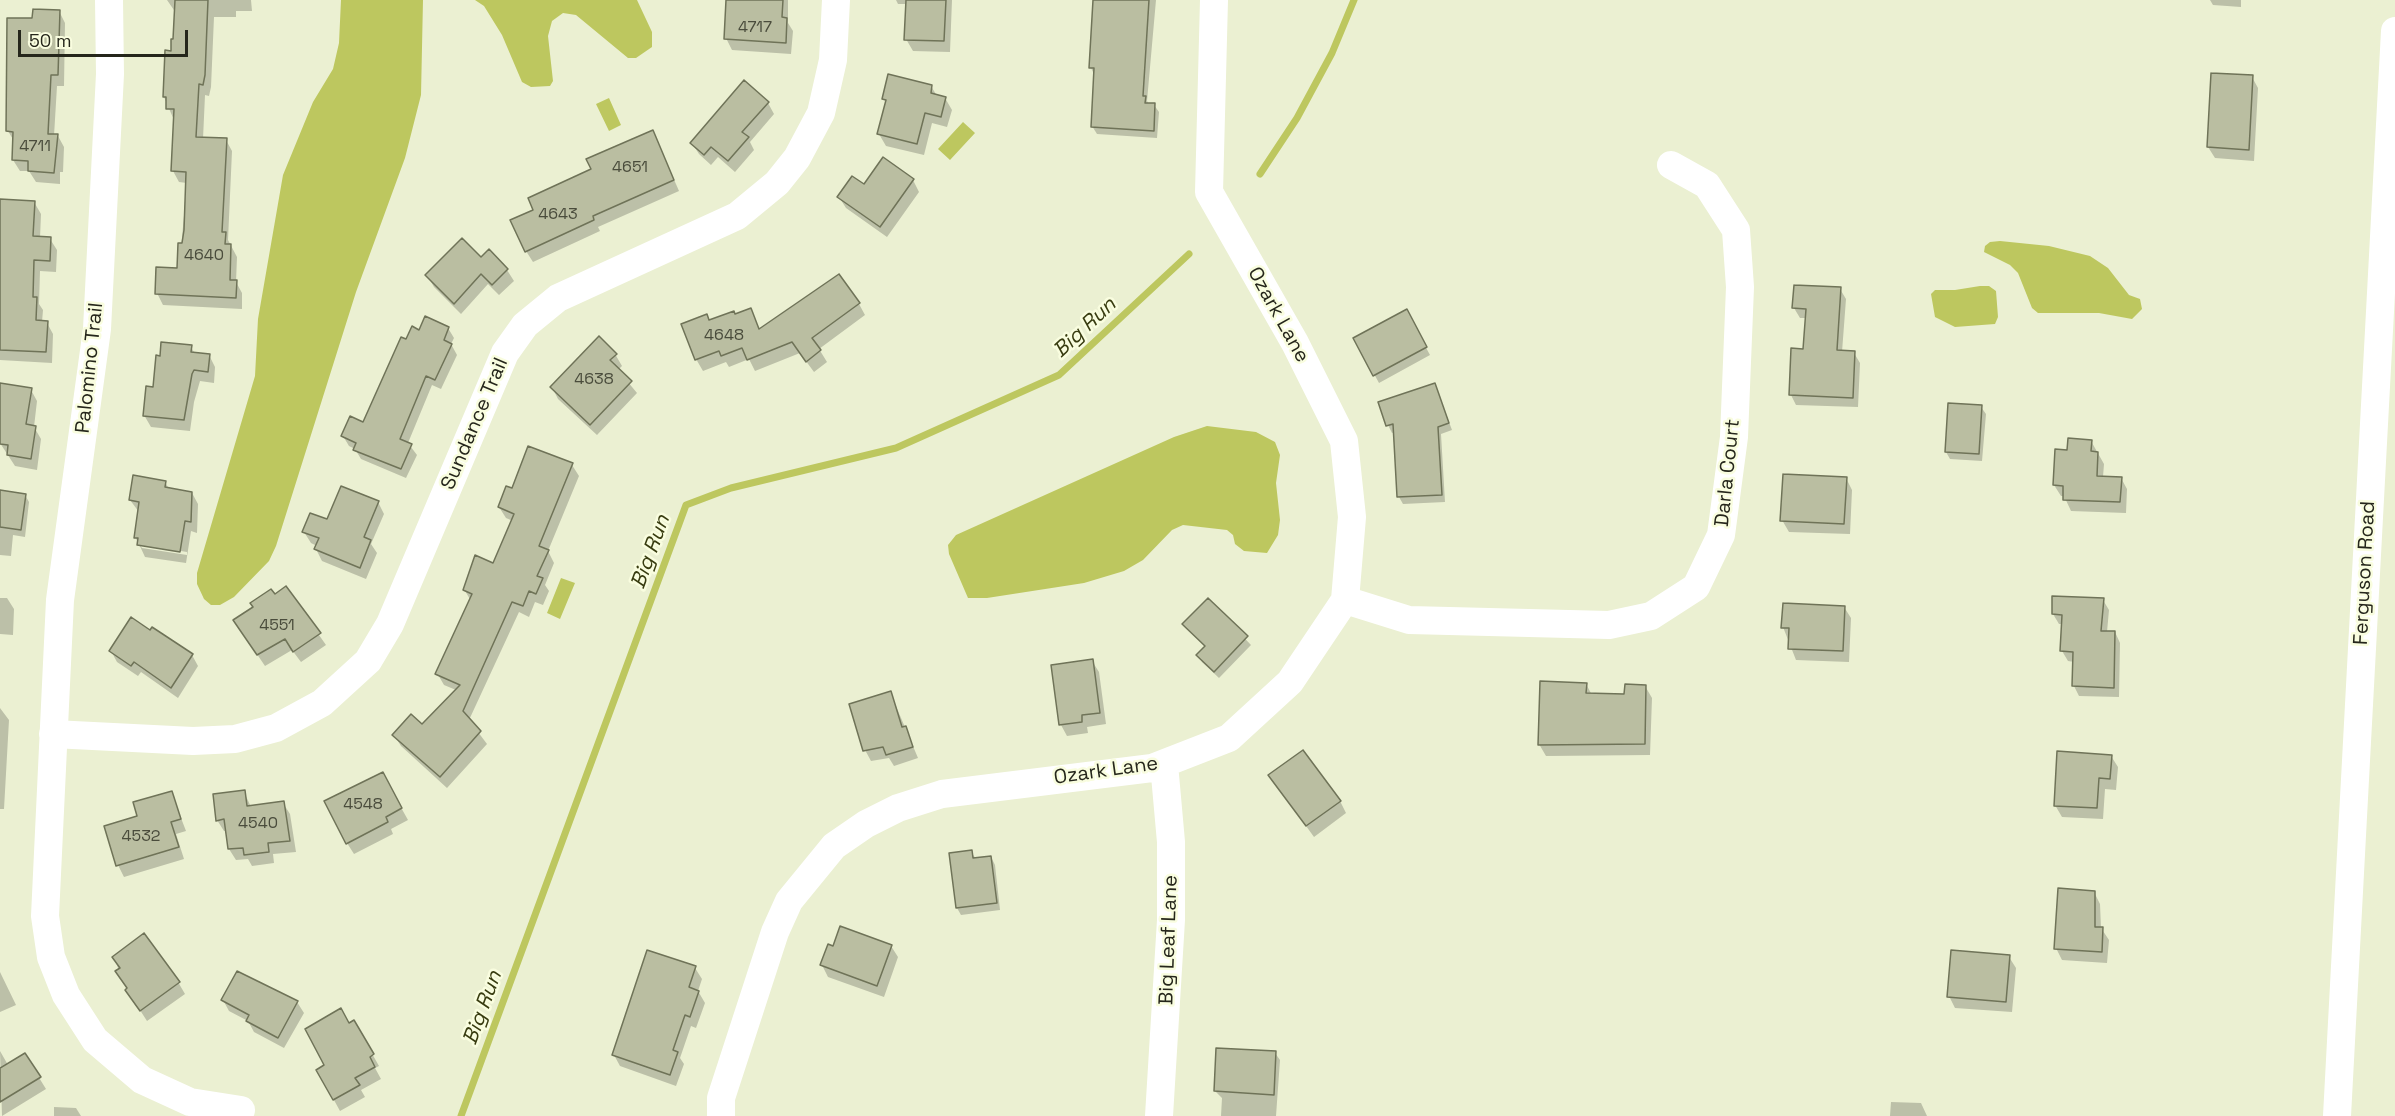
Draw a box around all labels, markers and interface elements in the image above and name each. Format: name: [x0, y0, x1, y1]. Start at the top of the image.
scale bar: [21, 18, 190, 56]
house number: 4717: [738, 18, 772, 38]
text: 50 m: [29, 29, 71, 52]
house number: 4711: [19, 137, 51, 157]
house number: 4651: [612, 158, 648, 178]
house number: 4643: [538, 205, 578, 225]
house number: 4640: [184, 246, 224, 266]
street label: Ozark Lane: [1242, 263, 1314, 367]
water label: Big Run: [1048, 293, 1122, 363]
street label: Palomino Trail: [71, 302, 109, 434]
house number: 4648: [704, 326, 744, 346]
street label: Sundance Trail: [436, 354, 514, 494]
house number: 4638: [574, 370, 614, 390]
street label: Darla Court: [1710, 418, 1746, 528]
street label: Ferguson Road: [2349, 500, 2381, 646]
water label: Big Run: [626, 512, 676, 592]
house number: 4551: [259, 616, 295, 636]
street label: Ozark Lane: [1052, 752, 1160, 790]
house number: 4548: [343, 795, 383, 815]
house number: 4540: [238, 814, 278, 834]
house number: 4532: [122, 827, 160, 847]
street label: Big Leaf Lane: [1155, 875, 1183, 1005]
water label: Big Run: [458, 968, 508, 1048]

